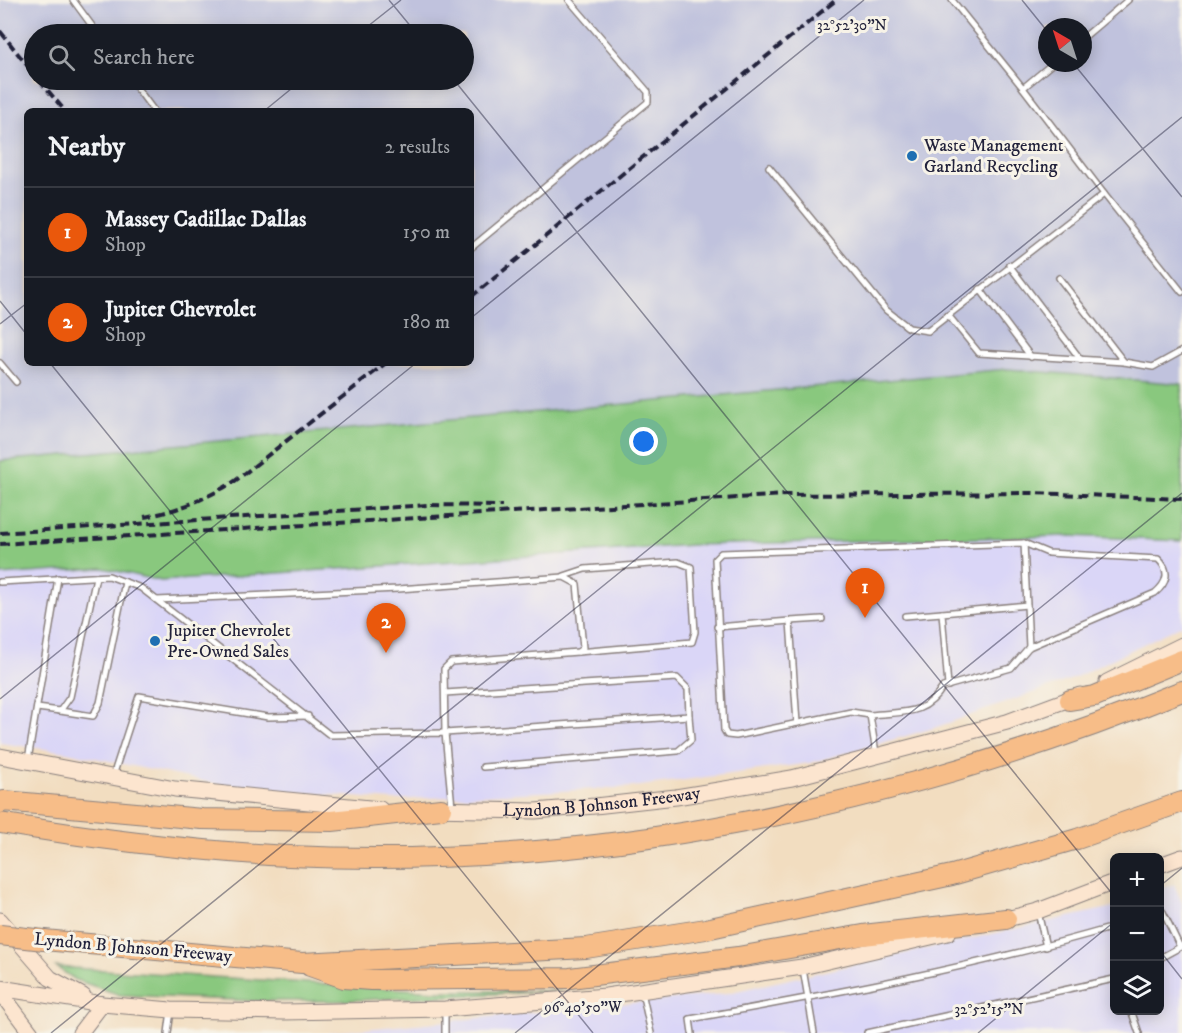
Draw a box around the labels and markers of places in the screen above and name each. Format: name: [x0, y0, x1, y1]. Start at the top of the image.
place label: Waste Management Garland Recycling: [923, 135, 1064, 178]
marker: Waste Management Garland Recycling: [905, 149, 919, 163]
pin: 1: [846, 568, 884, 618]
pin: 2: [366, 604, 406, 653]
place label: Jupiter Chevrolet Pre-Owned Sales: [165, 620, 291, 663]
marker: Jupiter Chevrolet Pre-Owned Sales: [148, 634, 162, 648]

